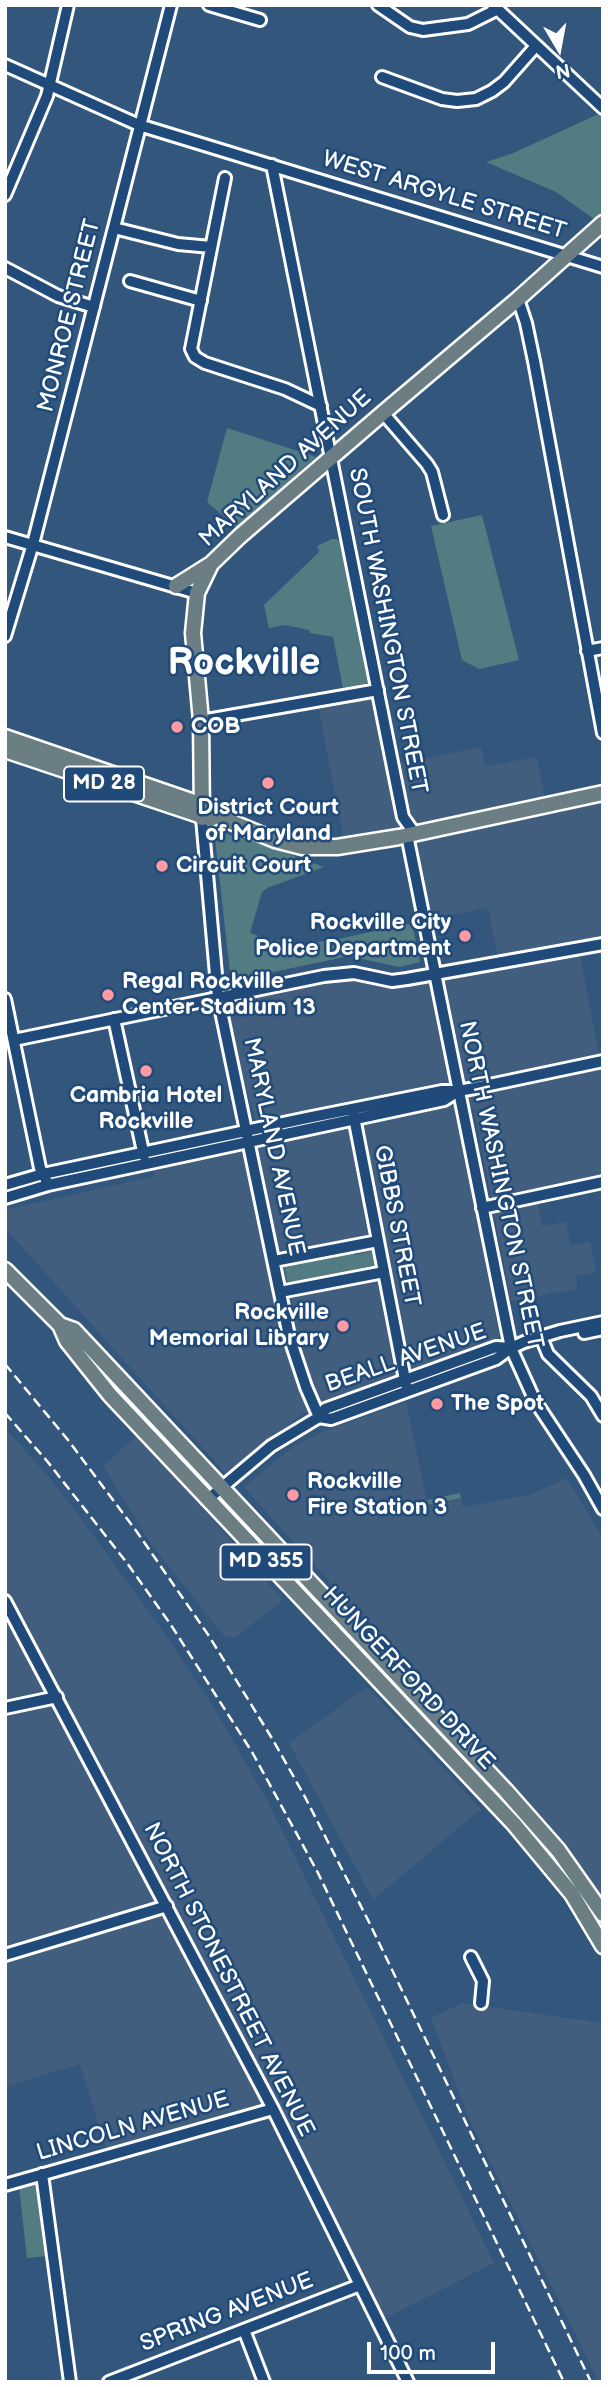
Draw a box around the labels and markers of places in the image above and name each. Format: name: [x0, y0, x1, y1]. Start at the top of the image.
place label: COB: [191, 713, 240, 741]
marker: COB: [169, 719, 185, 735]
marker: District Court of Maryland: [260, 775, 276, 791]
place label: District Court of Maryland: [197, 794, 339, 848]
place label: Circuit Court: [176, 852, 311, 880]
marker: Circuit Court: [154, 858, 170, 874]
place label: Rockville City Police Department: [255, 909, 451, 963]
marker: Rockville City Police Department: [457, 928, 473, 944]
place label: Regal Rockville Center Stadium 13: [122, 968, 316, 1022]
marker: Regal Rockville Center Stadium 13: [100, 987, 116, 1003]
marker: Cambria Hotel Rockville: [138, 1063, 154, 1079]
place label: Cambria Hotel Rockville: [70, 1082, 222, 1136]
place label: Rockville Memorial Library: [149, 1299, 329, 1353]
marker: Rockville Memorial Library: [335, 1318, 351, 1334]
place label: The Spot: [451, 1390, 544, 1418]
marker: The Spot: [429, 1396, 445, 1412]
place label: Rockville Fire Station 3: [307, 1468, 447, 1522]
marker: Rockville Fire Station 3: [285, 1487, 301, 1503]

